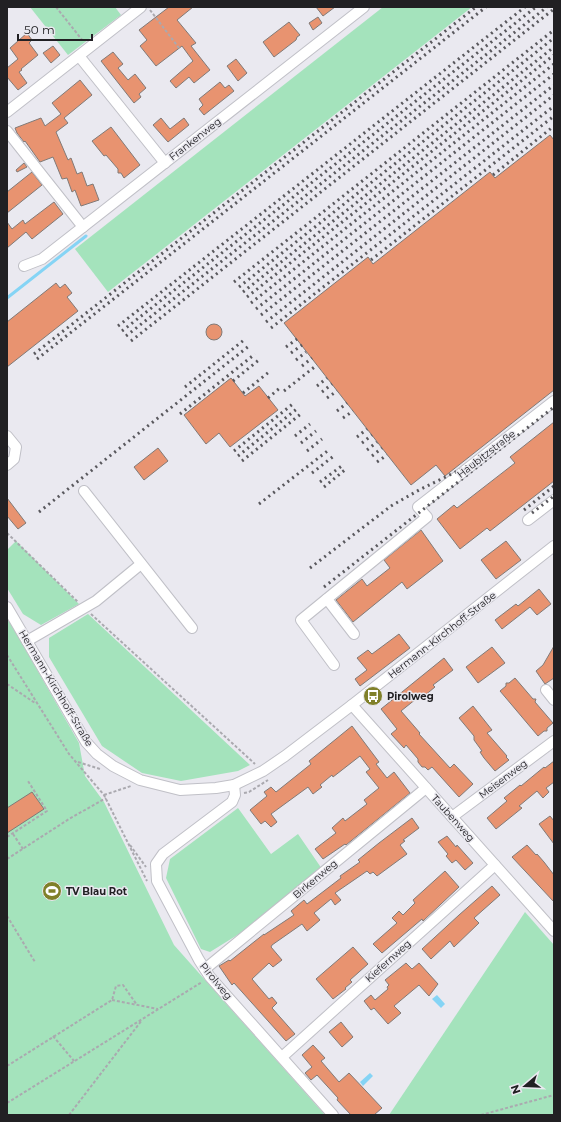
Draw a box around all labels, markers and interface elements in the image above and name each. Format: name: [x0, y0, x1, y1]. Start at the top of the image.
scale bar: [18, 16, 92, 42]
text: 50 m: [24, 22, 55, 37]
street label: Frankenweg: [166, 115, 224, 163]
street label: Haubitzstraße: [454, 427, 518, 481]
street label: Hermann-Kirchhoff-Straße: [385, 589, 499, 681]
street label: Hermann-Kirchhoff-Straße: [16, 627, 96, 749]
bus stop icon: Pirolweg: [362, 685, 384, 707]
place label: Pirolweg: [387, 690, 434, 703]
street label: Meisenweg: [476, 757, 530, 801]
street label: Taubenweg: [428, 792, 478, 844]
street label: Birkenweg: [290, 857, 340, 901]
sports icon: TV Blau Rot: [41, 880, 63, 902]
place label: TV Blau Rot: [66, 885, 128, 898]
street label: Kiefernweg: [362, 937, 414, 985]
street label: Pirolweg: [197, 960, 235, 1002]
north arrow: [505, 1066, 545, 1106]
text: N: [507, 1083, 524, 1096]

